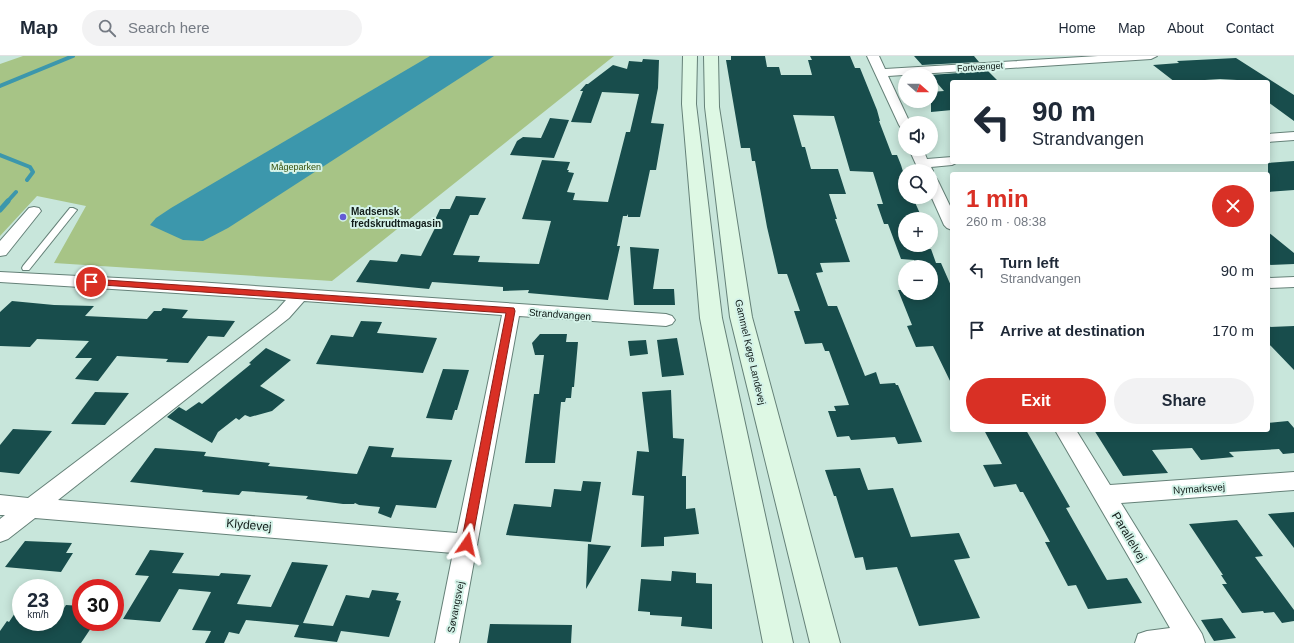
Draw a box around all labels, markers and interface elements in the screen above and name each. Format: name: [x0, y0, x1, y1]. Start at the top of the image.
search box: [82, 10, 362, 46]
text: Map: [20, 17, 58, 38]
icon: search: [96, 17, 118, 39]
text: Search here: [128, 19, 210, 36]
text: Home: [1059, 20, 1096, 36]
text: Map: [1118, 20, 1145, 36]
text: About: [1167, 20, 1204, 36]
text: Contact: [1226, 20, 1274, 36]
street label: Fortvænget: [957, 60, 1004, 74]
north arrow: [898, 68, 938, 108]
map controls: [898, 68, 938, 300]
icon: left: [966, 96, 1018, 148]
text: 90 m: [1032, 96, 1096, 127]
button: sound: [898, 116, 938, 156]
text: Strandvangen: [1032, 129, 1144, 149]
park label: Mågeparken: [271, 162, 321, 172]
button: search: [898, 164, 938, 204]
text: 1 min: [966, 185, 1029, 212]
button: close: [1212, 185, 1254, 227]
place label: Madsensk fredskrudtmagasin: [351, 206, 441, 229]
marker: Madsensk fredskrudtmagasin: [338, 212, 348, 222]
button: +: [898, 212, 938, 252]
text: 260 m · 08:38: [966, 214, 1046, 229]
text: Turn left: [1000, 254, 1059, 271]
icon: left: [966, 259, 988, 281]
button: −: [898, 260, 938, 300]
text: 90 m: [1221, 262, 1254, 279]
pin: [74, 265, 108, 299]
icon: arrive: [80, 271, 102, 293]
text: Strandvangen: [1000, 271, 1081, 286]
street label: Gammel Køge Landevej: [733, 298, 768, 406]
street label: Strandvangen: [529, 307, 591, 322]
icon: arrive: [966, 319, 988, 341]
text: Arrive at destination: [1000, 322, 1145, 339]
text: 170 m: [1212, 322, 1254, 339]
button: Exit: [966, 378, 1106, 424]
button: Share: [1114, 378, 1254, 424]
street label: Nymarksvej: [1173, 481, 1225, 496]
street label: Parallelvej: [1109, 510, 1149, 564]
street label: Klydevej: [226, 516, 272, 534]
position arrow: [446, 523, 488, 565]
speed limit sign: 30: [72, 579, 124, 631]
street label: Søvangsvej: [445, 580, 466, 634]
text: 23: [27, 589, 49, 611]
text: km/h: [27, 609, 49, 620]

